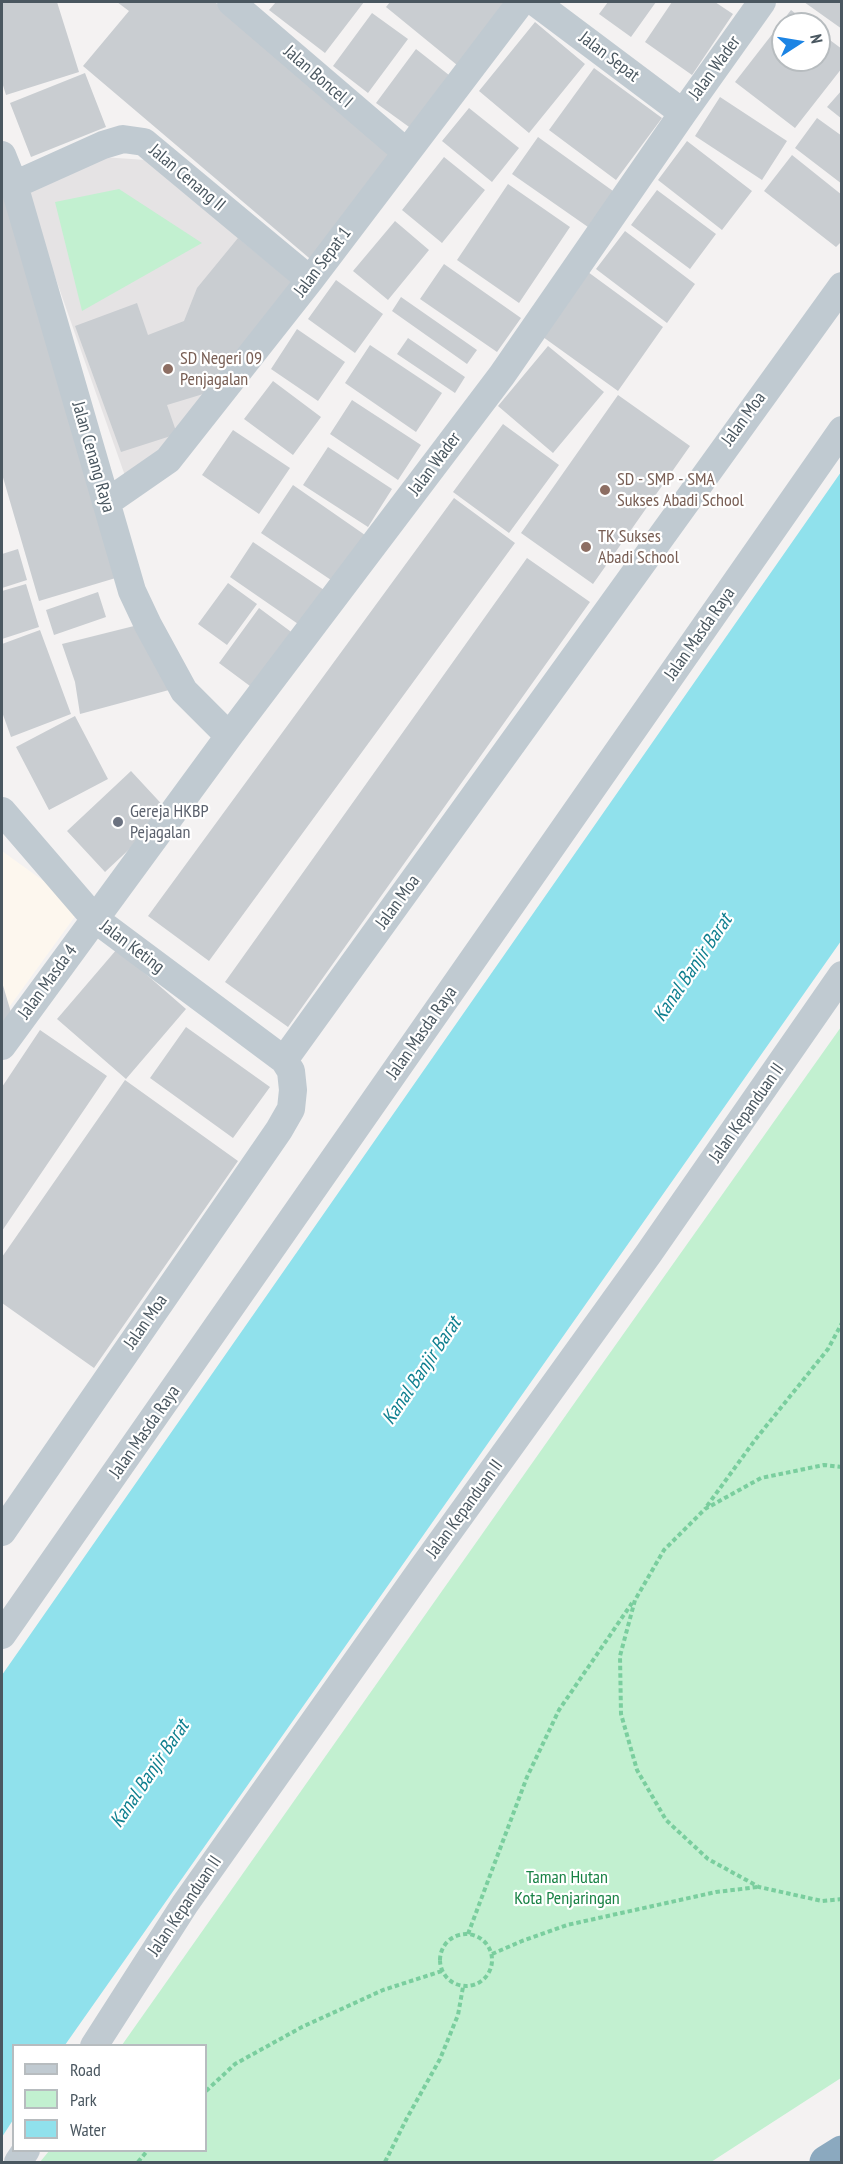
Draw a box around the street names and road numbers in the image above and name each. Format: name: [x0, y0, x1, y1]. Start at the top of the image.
street label: Jalan Sepat: [575, 27, 643, 87]
street label: Jalan Wader: [685, 32, 745, 104]
street label: Jalan Boncel I: [279, 41, 357, 113]
street label: Jalan Cenang II: [145, 140, 229, 216]
street label: Jalan Sepat 1: [290, 223, 356, 301]
street label: Jalan Moa: [717, 388, 771, 450]
street label: Jalan Cenang Raya: [67, 399, 119, 515]
street label: Jalan Wader: [404, 428, 466, 500]
street label: Jalan Masda Raya: [660, 584, 740, 684]
street label: Jalan Moa: [371, 871, 425, 933]
street label: Jalan Keting: [96, 916, 168, 978]
street label: Jalan Masda 4: [14, 941, 82, 1023]
street label: Jalan Masda Raya: [382, 983, 462, 1083]
street label: Jalan Kepanduan II: [705, 1059, 789, 1167]
street label: Jalan Moa: [120, 1291, 172, 1353]
street label: Jalan Masda Raya: [105, 1382, 185, 1482]
street label: Jalan Kepanduan II: [422, 1456, 508, 1562]
street label: Jalan Kepanduan II: [144, 1852, 226, 1960]

